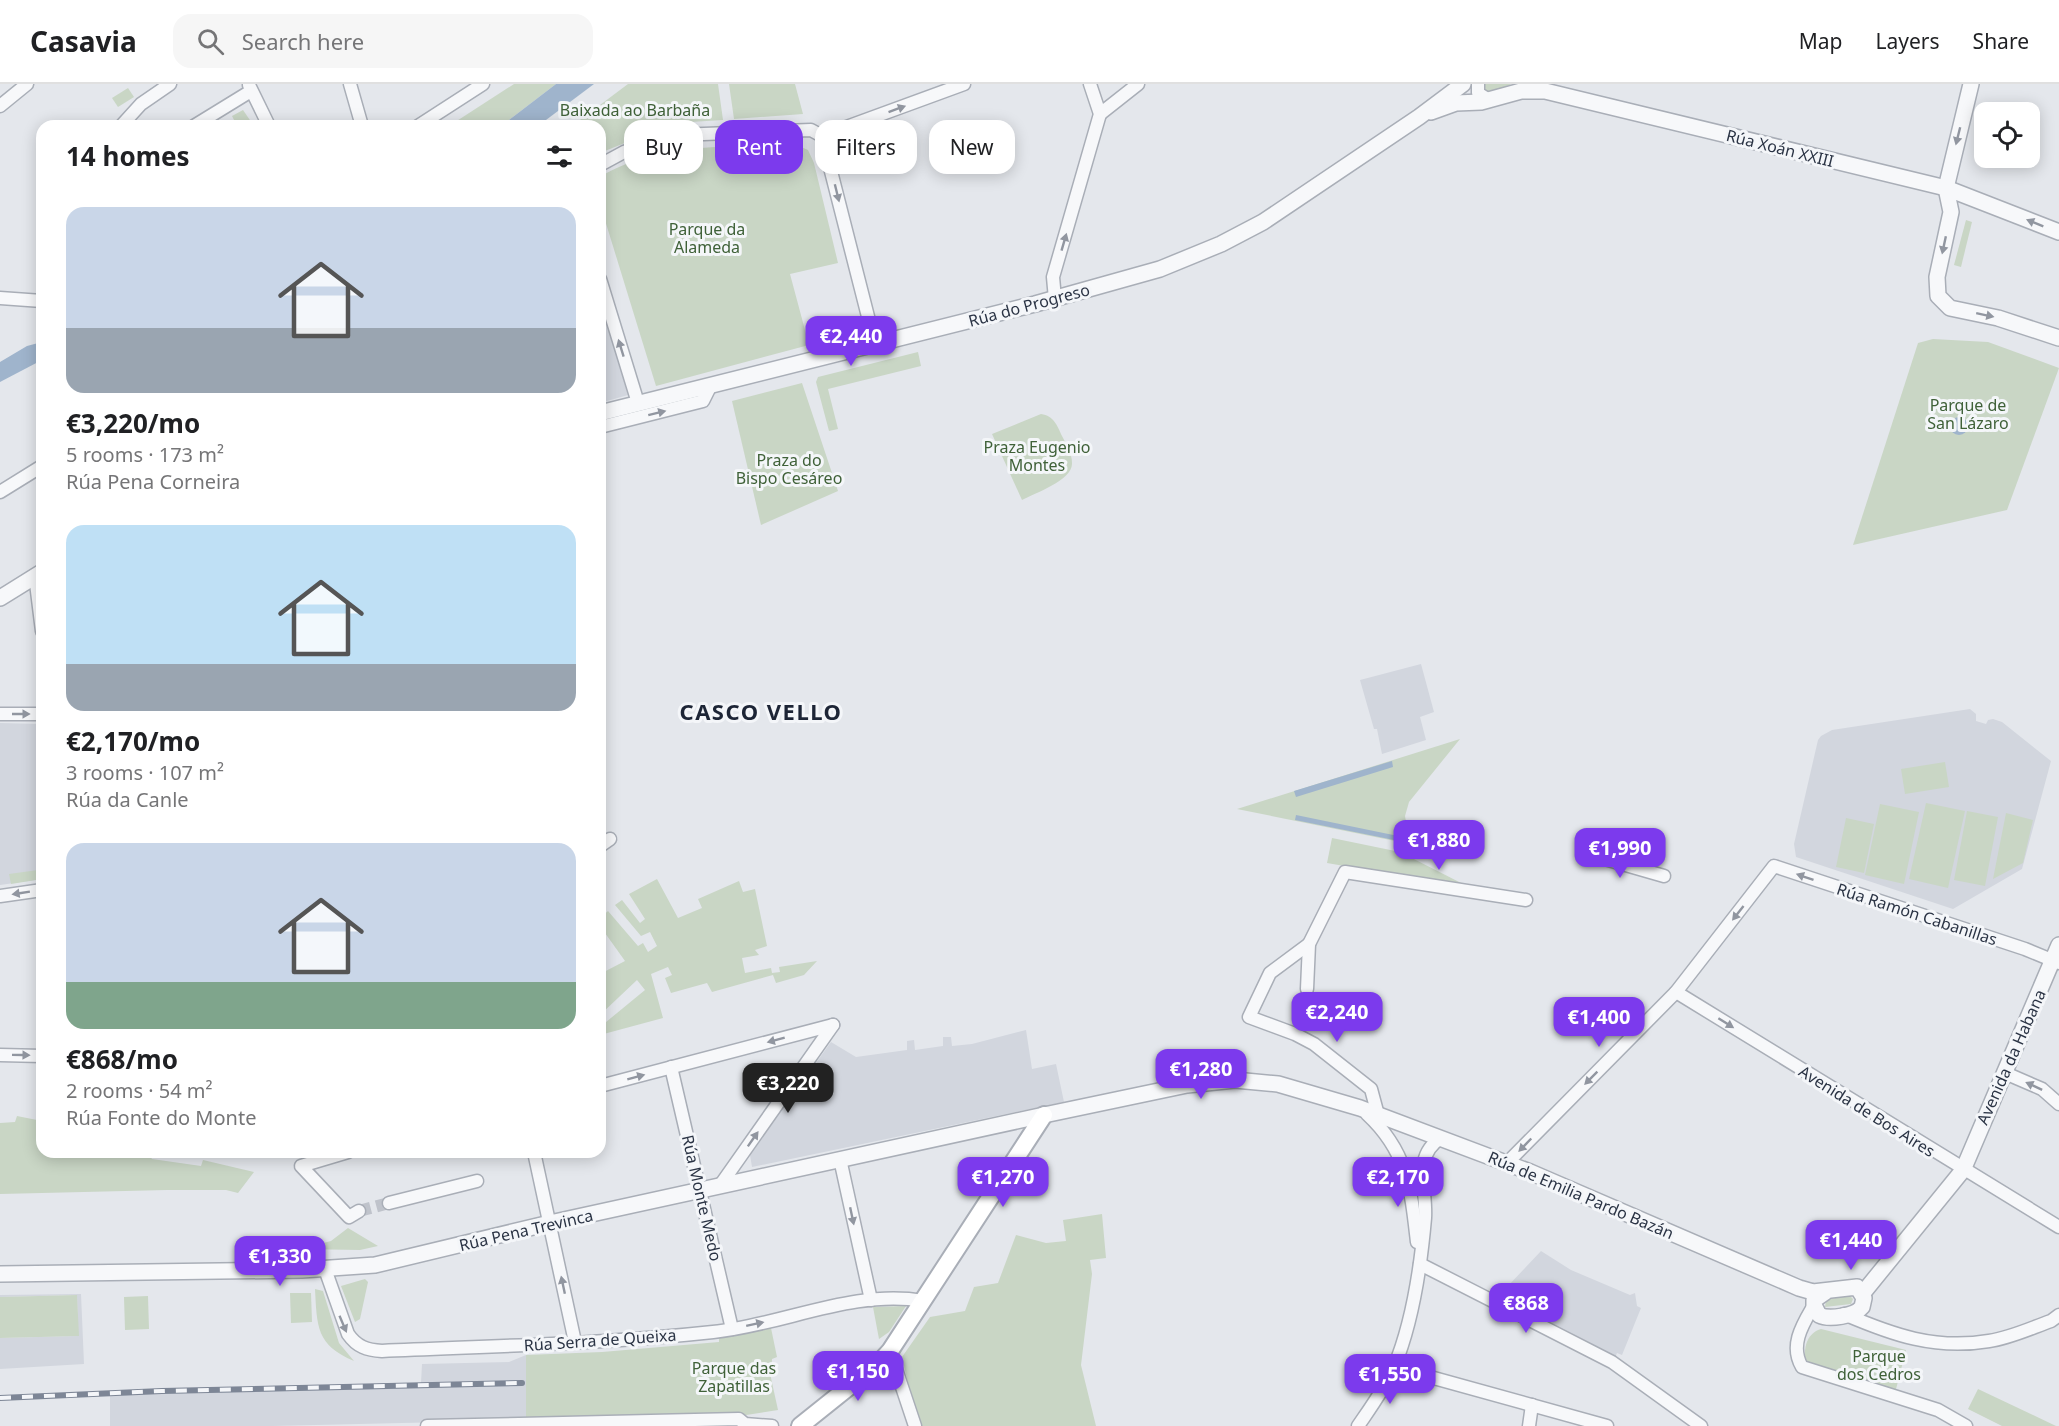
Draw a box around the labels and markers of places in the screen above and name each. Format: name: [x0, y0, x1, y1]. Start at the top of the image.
pin: €2,440: [802, 316, 900, 367]
pin: €1,880: [1390, 820, 1488, 871]
pin: €1,990: [1571, 828, 1669, 879]
pin: €2,240: [1288, 992, 1386, 1043]
pin: €1,400: [1550, 997, 1648, 1048]
pin: €1,280: [1152, 1049, 1250, 1100]
pin: €3,220: [739, 1063, 837, 1114]
pin: €1,270: [954, 1157, 1052, 1208]
pin: €2,170: [1349, 1157, 1447, 1208]
pin: €1,440: [1802, 1220, 1900, 1271]
pin: €1,330: [231, 1236, 329, 1287]
pin: €868: [1490, 1283, 1562, 1334]
pin: €1,150: [809, 1351, 907, 1402]
pin: €1,550: [1341, 1354, 1439, 1405]

